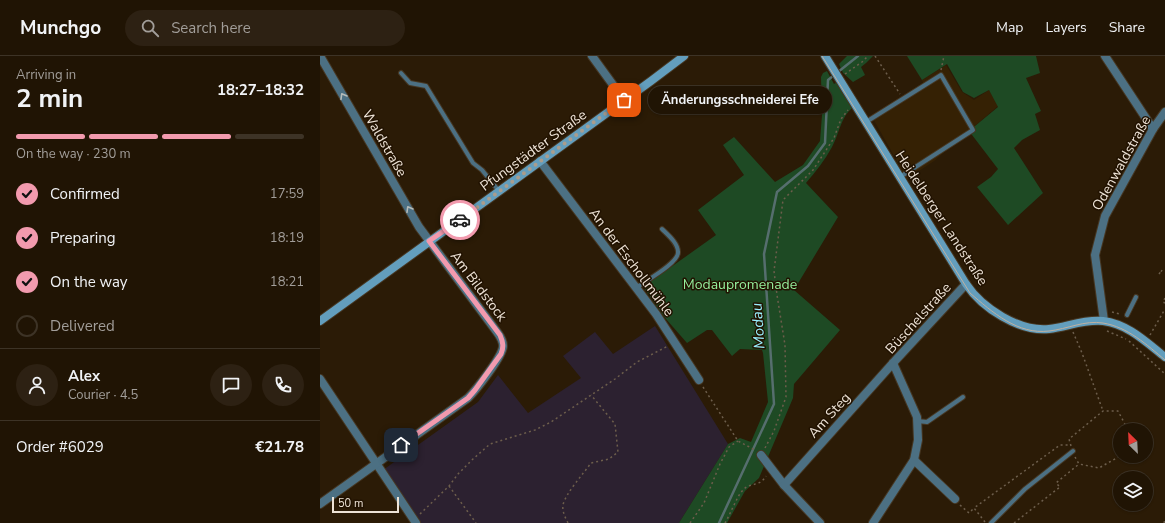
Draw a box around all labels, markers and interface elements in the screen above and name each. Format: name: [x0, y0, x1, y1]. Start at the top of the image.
search box: [125, 10, 405, 46]
text: Munchgo: [20, 15, 101, 41]
icon: search: [139, 17, 161, 39]
text: Search here: [171, 18, 251, 38]
text: Map: [996, 18, 1023, 37]
text: Layers: [1045, 18, 1087, 37]
text: Share: [1109, 18, 1145, 37]
text: Arriving in: [16, 66, 76, 84]
text: 18:27–18:32: [217, 80, 304, 100]
text: 2 min: [16, 81, 83, 116]
pin: [607, 83, 641, 117]
callout: Änderungsschneiderei Efe: [648, 86, 832, 114]
icon: bag: [613, 89, 635, 111]
text: Änderungsschneiderei Efe: [661, 91, 819, 109]
one-way arrow: [341, 93, 348, 100]
street label: Pfungstädter Straße: [476, 105, 590, 196]
street label: Waldstraße: [358, 106, 411, 180]
street label: Odenwaldstraße: [1088, 112, 1155, 214]
text: On the way · 230 m: [16, 145, 131, 163]
street label: Heidelberger Landstraße: [891, 147, 992, 289]
icon: check: [16, 183, 38, 205]
text: Confirmed: [50, 184, 120, 204]
text: 17:59: [270, 185, 304, 203]
courier: [440, 200, 480, 240]
street label: An der Eschollmühle: [585, 204, 678, 320]
one-way arrow: [406, 205, 413, 213]
icon: car: [449, 209, 471, 231]
icon: check: [16, 227, 38, 249]
text: Preparing: [50, 228, 115, 248]
text: 18:19: [270, 229, 304, 247]
street label: Am Bildstock: [446, 247, 512, 326]
icon: check: [16, 271, 38, 293]
text: On the way: [50, 272, 128, 292]
text: 18:21: [270, 273, 304, 291]
park label: Modaupromenade: [683, 275, 797, 294]
street label: Büschelstraße: [881, 279, 956, 358]
water label: Modau: [746, 302, 770, 350]
text: Delivered: [50, 316, 115, 336]
button: person: [16, 364, 58, 406]
button: chat: [210, 364, 252, 406]
button: phone: [262, 364, 304, 406]
text: Alex: [68, 366, 100, 386]
text: Courier · 4.5: [68, 386, 138, 404]
street label: Am Steg: [804, 389, 855, 442]
north arrow: [1113, 423, 1153, 463]
map controls: [1113, 423, 1153, 511]
pin: [384, 428, 418, 462]
icon: home: [390, 434, 412, 456]
text: Order #6029: [16, 437, 104, 457]
text: €21.78: [255, 437, 304, 457]
button: layers: [1113, 471, 1153, 511]
scale bar: [332, 495, 399, 514]
text: 50 m: [338, 496, 363, 511]

